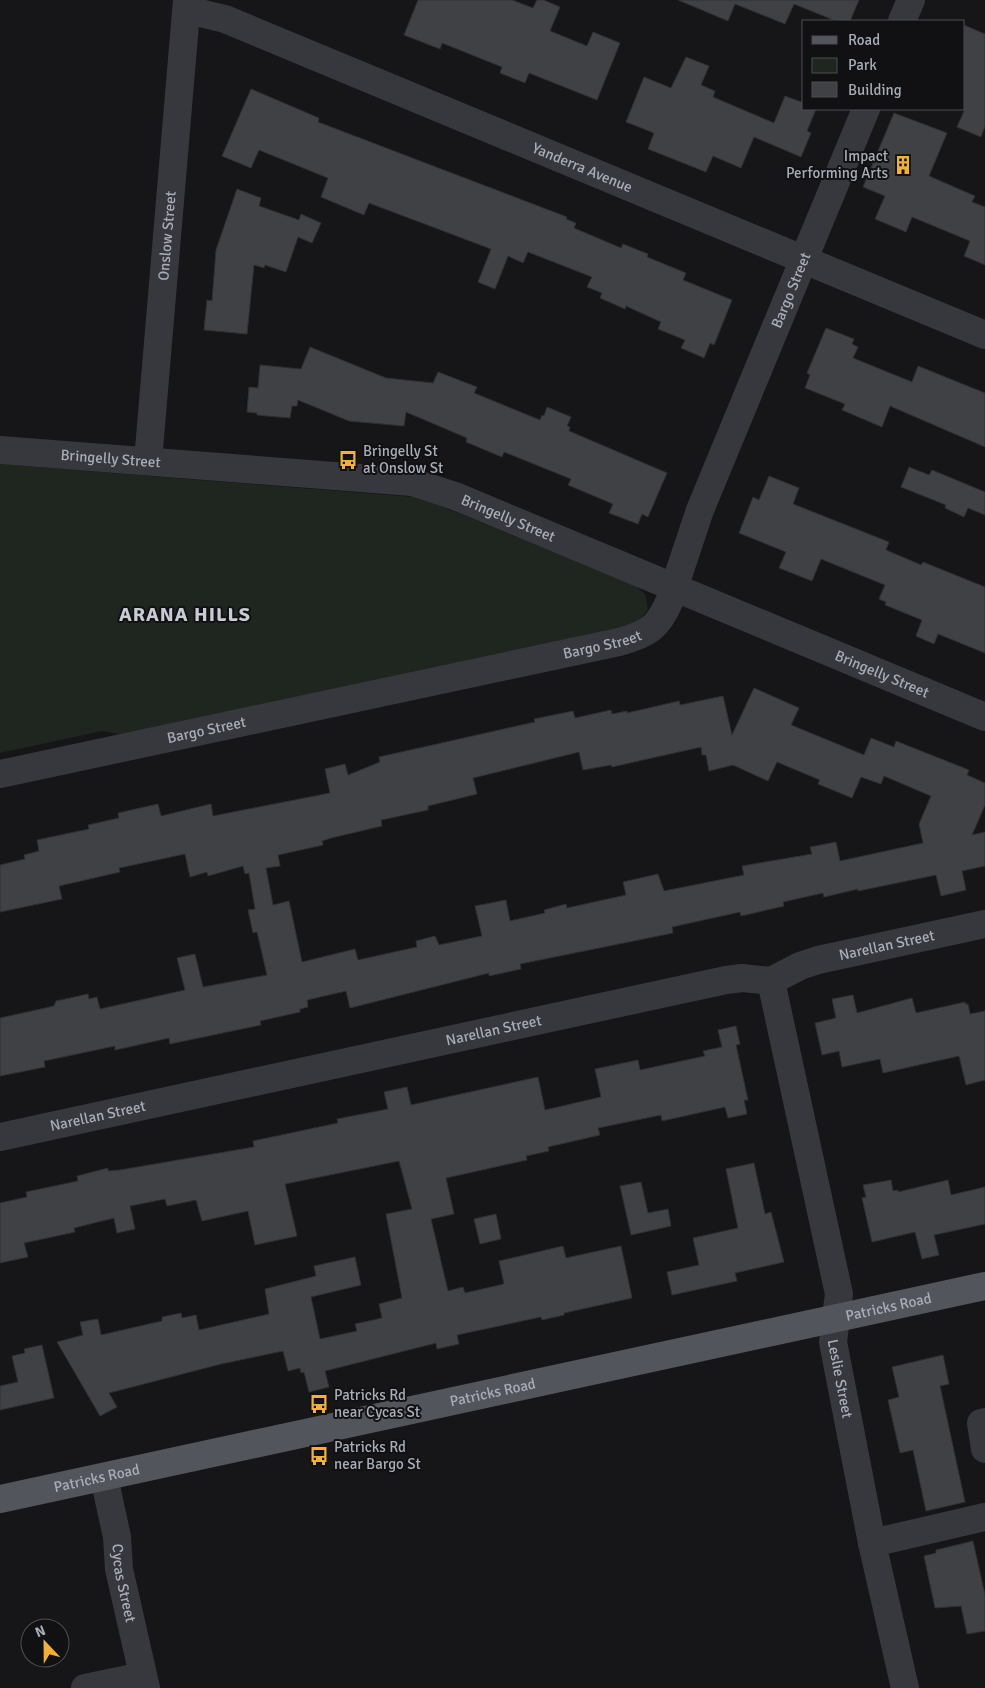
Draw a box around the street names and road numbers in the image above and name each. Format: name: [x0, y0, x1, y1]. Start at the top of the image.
street label: Yanderra Avenue: [529, 139, 635, 196]
street label: Onslow Street: [154, 190, 180, 281]
street label: Bargo Street: [767, 250, 815, 331]
street label: Bringelly Street: [60, 446, 161, 471]
street label: Bringelly Street: [458, 491, 558, 546]
street label: Bargo Street: [561, 626, 645, 663]
street label: Bringelly Street: [832, 646, 932, 702]
street label: Bargo Street: [165, 713, 247, 747]
street label: Narellan Street: [837, 926, 936, 964]
street label: Narellan Street: [444, 1011, 543, 1049]
street label: Narellan Street: [48, 1097, 147, 1135]
street label: Patricks Road: [844, 1289, 933, 1325]
street label: Leslie Street: [824, 1338, 857, 1420]
street label: Patricks Road: [448, 1374, 537, 1411]
street label: Patricks Road: [52, 1460, 141, 1496]
street label: Cycas Street: [108, 1543, 140, 1624]

